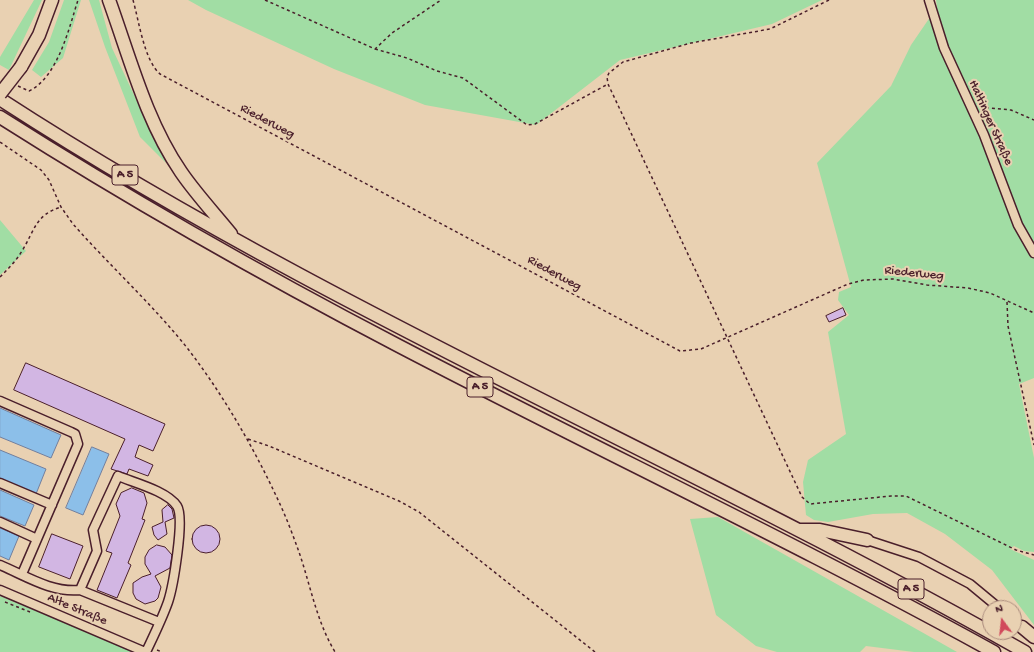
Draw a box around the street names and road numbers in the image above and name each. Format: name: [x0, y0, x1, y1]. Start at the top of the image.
street label: Haltinger Straße: [964, 78, 1016, 168]
street label: Riederweg: [237, 101, 297, 143]
road number: A 5: [112, 165, 138, 185]
street label: Riederweg: [524, 253, 584, 295]
street label: Riederweg: [884, 263, 944, 285]
road number: A 5: [467, 377, 493, 397]
road number: A 5: [898, 579, 924, 599]
street label: Alte Straße: [45, 590, 109, 630]

